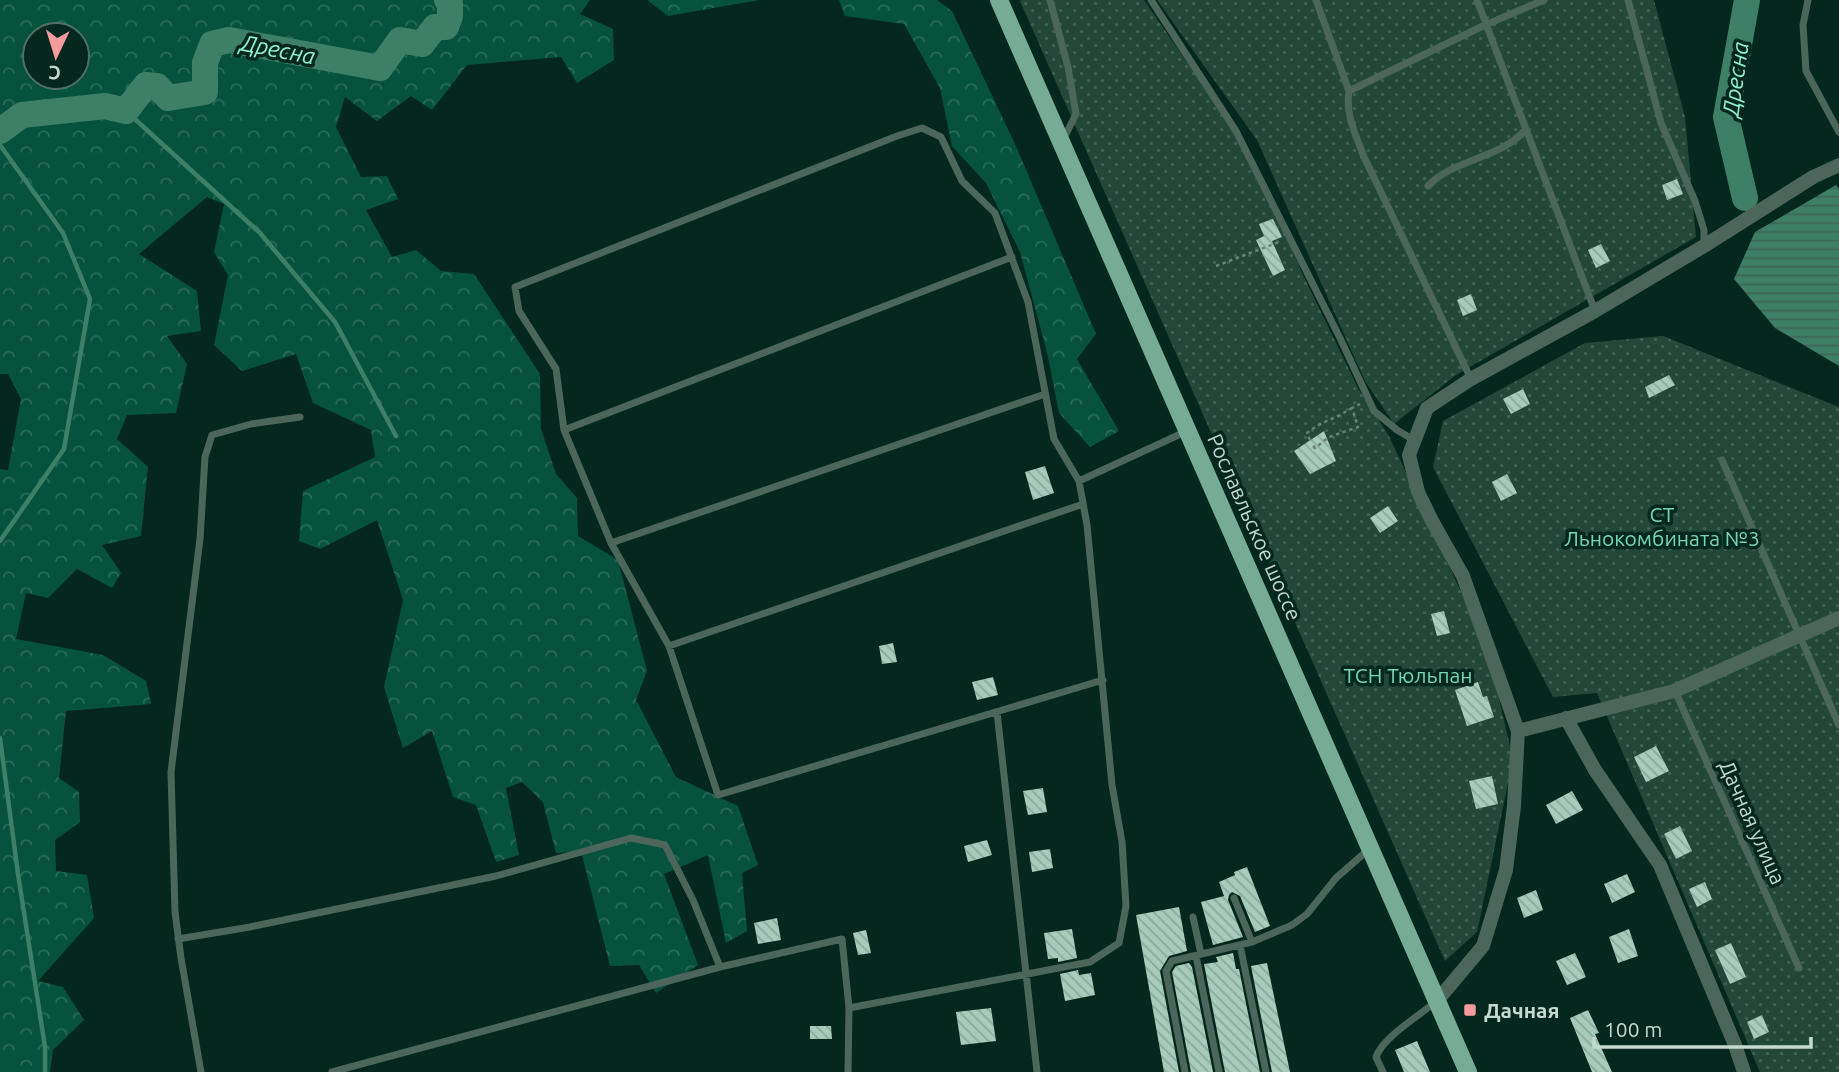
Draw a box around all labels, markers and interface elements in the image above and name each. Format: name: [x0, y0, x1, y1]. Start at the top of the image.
north arrow: [21, 21, 91, 91]
water label: Дресна: [237, 29, 317, 68]
water label: Дресна: [1717, 40, 1753, 120]
text: С: [48, 62, 62, 84]
street label: Рославльское шоссе: [1203, 430, 1307, 624]
park label: СТ Льнокомбината №3: [1564, 502, 1760, 550]
park label: ТСН Тюльпан: [1343, 663, 1473, 687]
street label: Дачная улица: [1715, 756, 1791, 888]
place label: Дачная: [1484, 998, 1560, 1022]
marker: Дачная: [1462, 1002, 1478, 1018]
scale bar: [1594, 1006, 1811, 1050]
text: 100 m: [1604, 1017, 1662, 1041]

